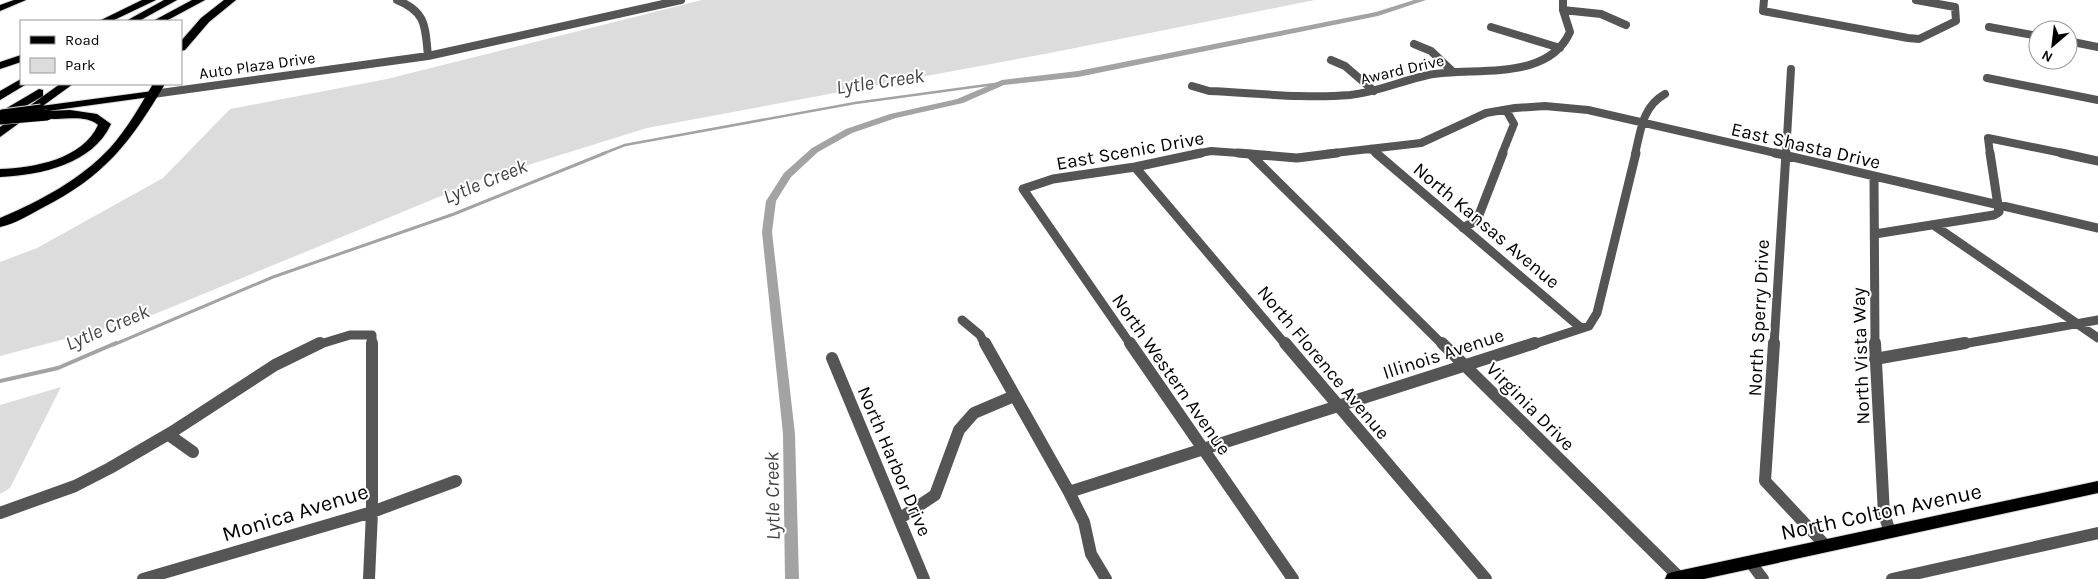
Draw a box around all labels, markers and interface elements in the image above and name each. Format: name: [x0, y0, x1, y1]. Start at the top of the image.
legend: [20, 20, 182, 85]
north arrow: [2028, 20, 2078, 70]
text: Road: [65, 31, 100, 49]
text: N: [2039, 46, 2056, 66]
street label: Auto Plaza Drive: [198, 48, 316, 83]
street label: Award Drive: [1358, 51, 1446, 88]
text: Park: [65, 56, 95, 74]
water label: Lytle Creek: [835, 64, 926, 99]
street label: East Shasta Drive: [1729, 118, 1883, 174]
street label: East Scenic Drive: [1055, 127, 1206, 175]
water label: Lytle Creek: [440, 154, 531, 209]
street label: North Kansas Avenue: [1409, 158, 1564, 293]
street label: North Sperry Drive: [1744, 239, 1774, 397]
street label: North Florence Avenue: [1253, 281, 1394, 444]
street label: North Vista Way: [1848, 287, 1874, 425]
street label: North Western Avenue: [1107, 290, 1235, 459]
water label: Lytle Creek: [62, 299, 153, 355]
street label: Illinois Avenue: [1380, 324, 1507, 384]
street label: Virginia Drive: [1482, 358, 1579, 455]
street label: North Harbor Drive: [853, 383, 936, 540]
water label: Lytle Creek: [760, 451, 785, 541]
street label: Monica Avenue: [219, 478, 372, 548]
street label: North Colton Avenue: [1778, 478, 1984, 546]

